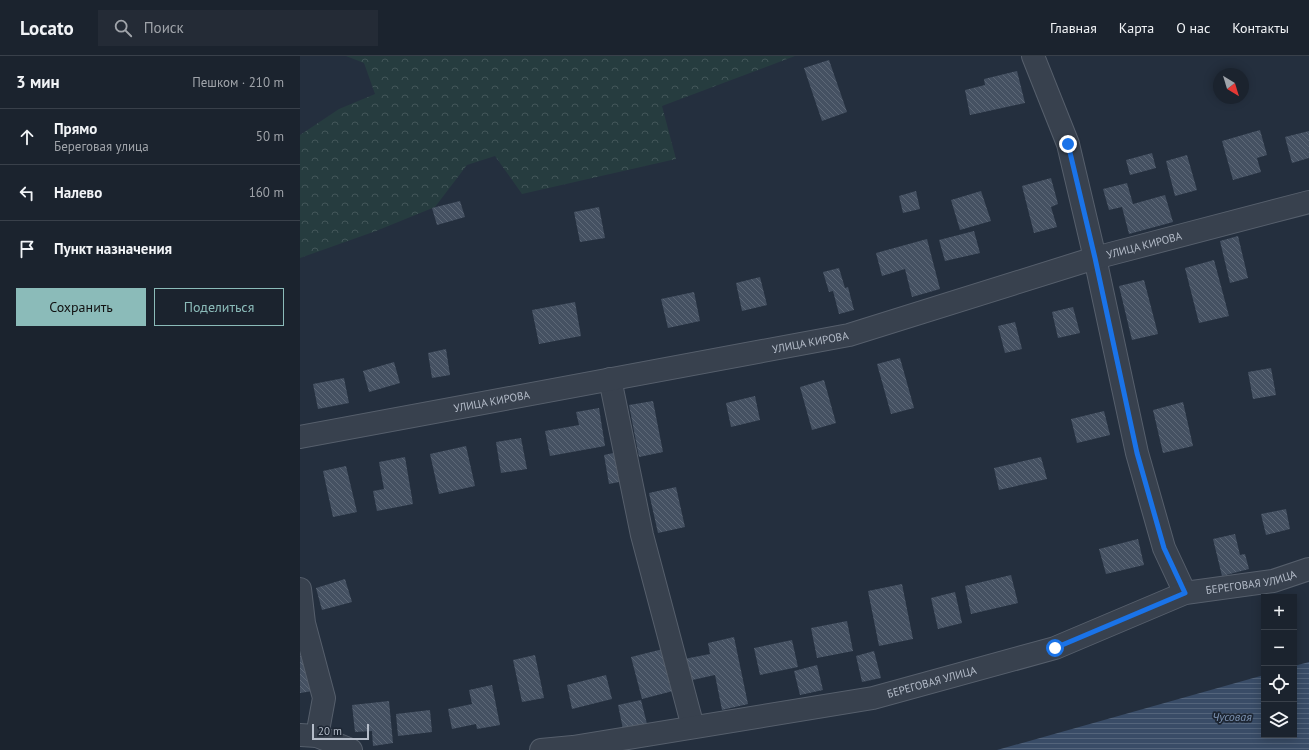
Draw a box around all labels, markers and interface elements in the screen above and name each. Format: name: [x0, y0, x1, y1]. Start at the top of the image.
search box: [98, 10, 378, 46]
text: Locato: [20, 16, 74, 40]
icon: search: [112, 17, 134, 39]
text: Поиск: [144, 18, 184, 37]
text: Главная: [1050, 19, 1097, 37]
text: Карта: [1119, 19, 1154, 37]
text: О нас: [1176, 19, 1210, 37]
text: Контакты: [1232, 19, 1289, 37]
north arrow: [1213, 68, 1249, 104]
text: 3 мин: [16, 71, 60, 93]
text: Пешком · 210 m: [192, 74, 284, 91]
text: Прямо: [54, 119, 97, 138]
icon: ahead: [16, 126, 38, 148]
text: 50 m: [256, 128, 284, 145]
route end: [1059, 135, 1077, 153]
text: Береговая улица: [54, 138, 149, 155]
icon: left: [16, 182, 38, 204]
text: Налево: [54, 183, 102, 202]
text: 160 m: [249, 184, 284, 201]
street label: УЛИЦА КИРОВА: [1105, 228, 1184, 262]
icon: arrive: [16, 238, 38, 260]
text: Пункт назначения: [54, 239, 172, 258]
button: Сохранить: [16, 288, 146, 326]
button: Поделиться: [154, 288, 284, 326]
street label: УЛИЦА КИРОВА: [771, 328, 850, 356]
street label: УЛИЦА КИРОВА: [452, 387, 532, 415]
street label: БЕРЕГОВАЯ УЛИЦА: [1205, 567, 1299, 597]
map controls: [1261, 594, 1297, 738]
button: +: [1261, 594, 1297, 630]
button: −: [1261, 630, 1297, 666]
route start: [1046, 639, 1064, 657]
street label: БЕРЕГОВАЯ УЛИЦА: [885, 663, 979, 701]
button: locate: [1261, 666, 1297, 702]
button: layers: [1261, 702, 1297, 738]
water label: Чусовая: [1212, 709, 1252, 724]
scale bar: [312, 722, 369, 741]
text: 20 m: [318, 724, 342, 738]

